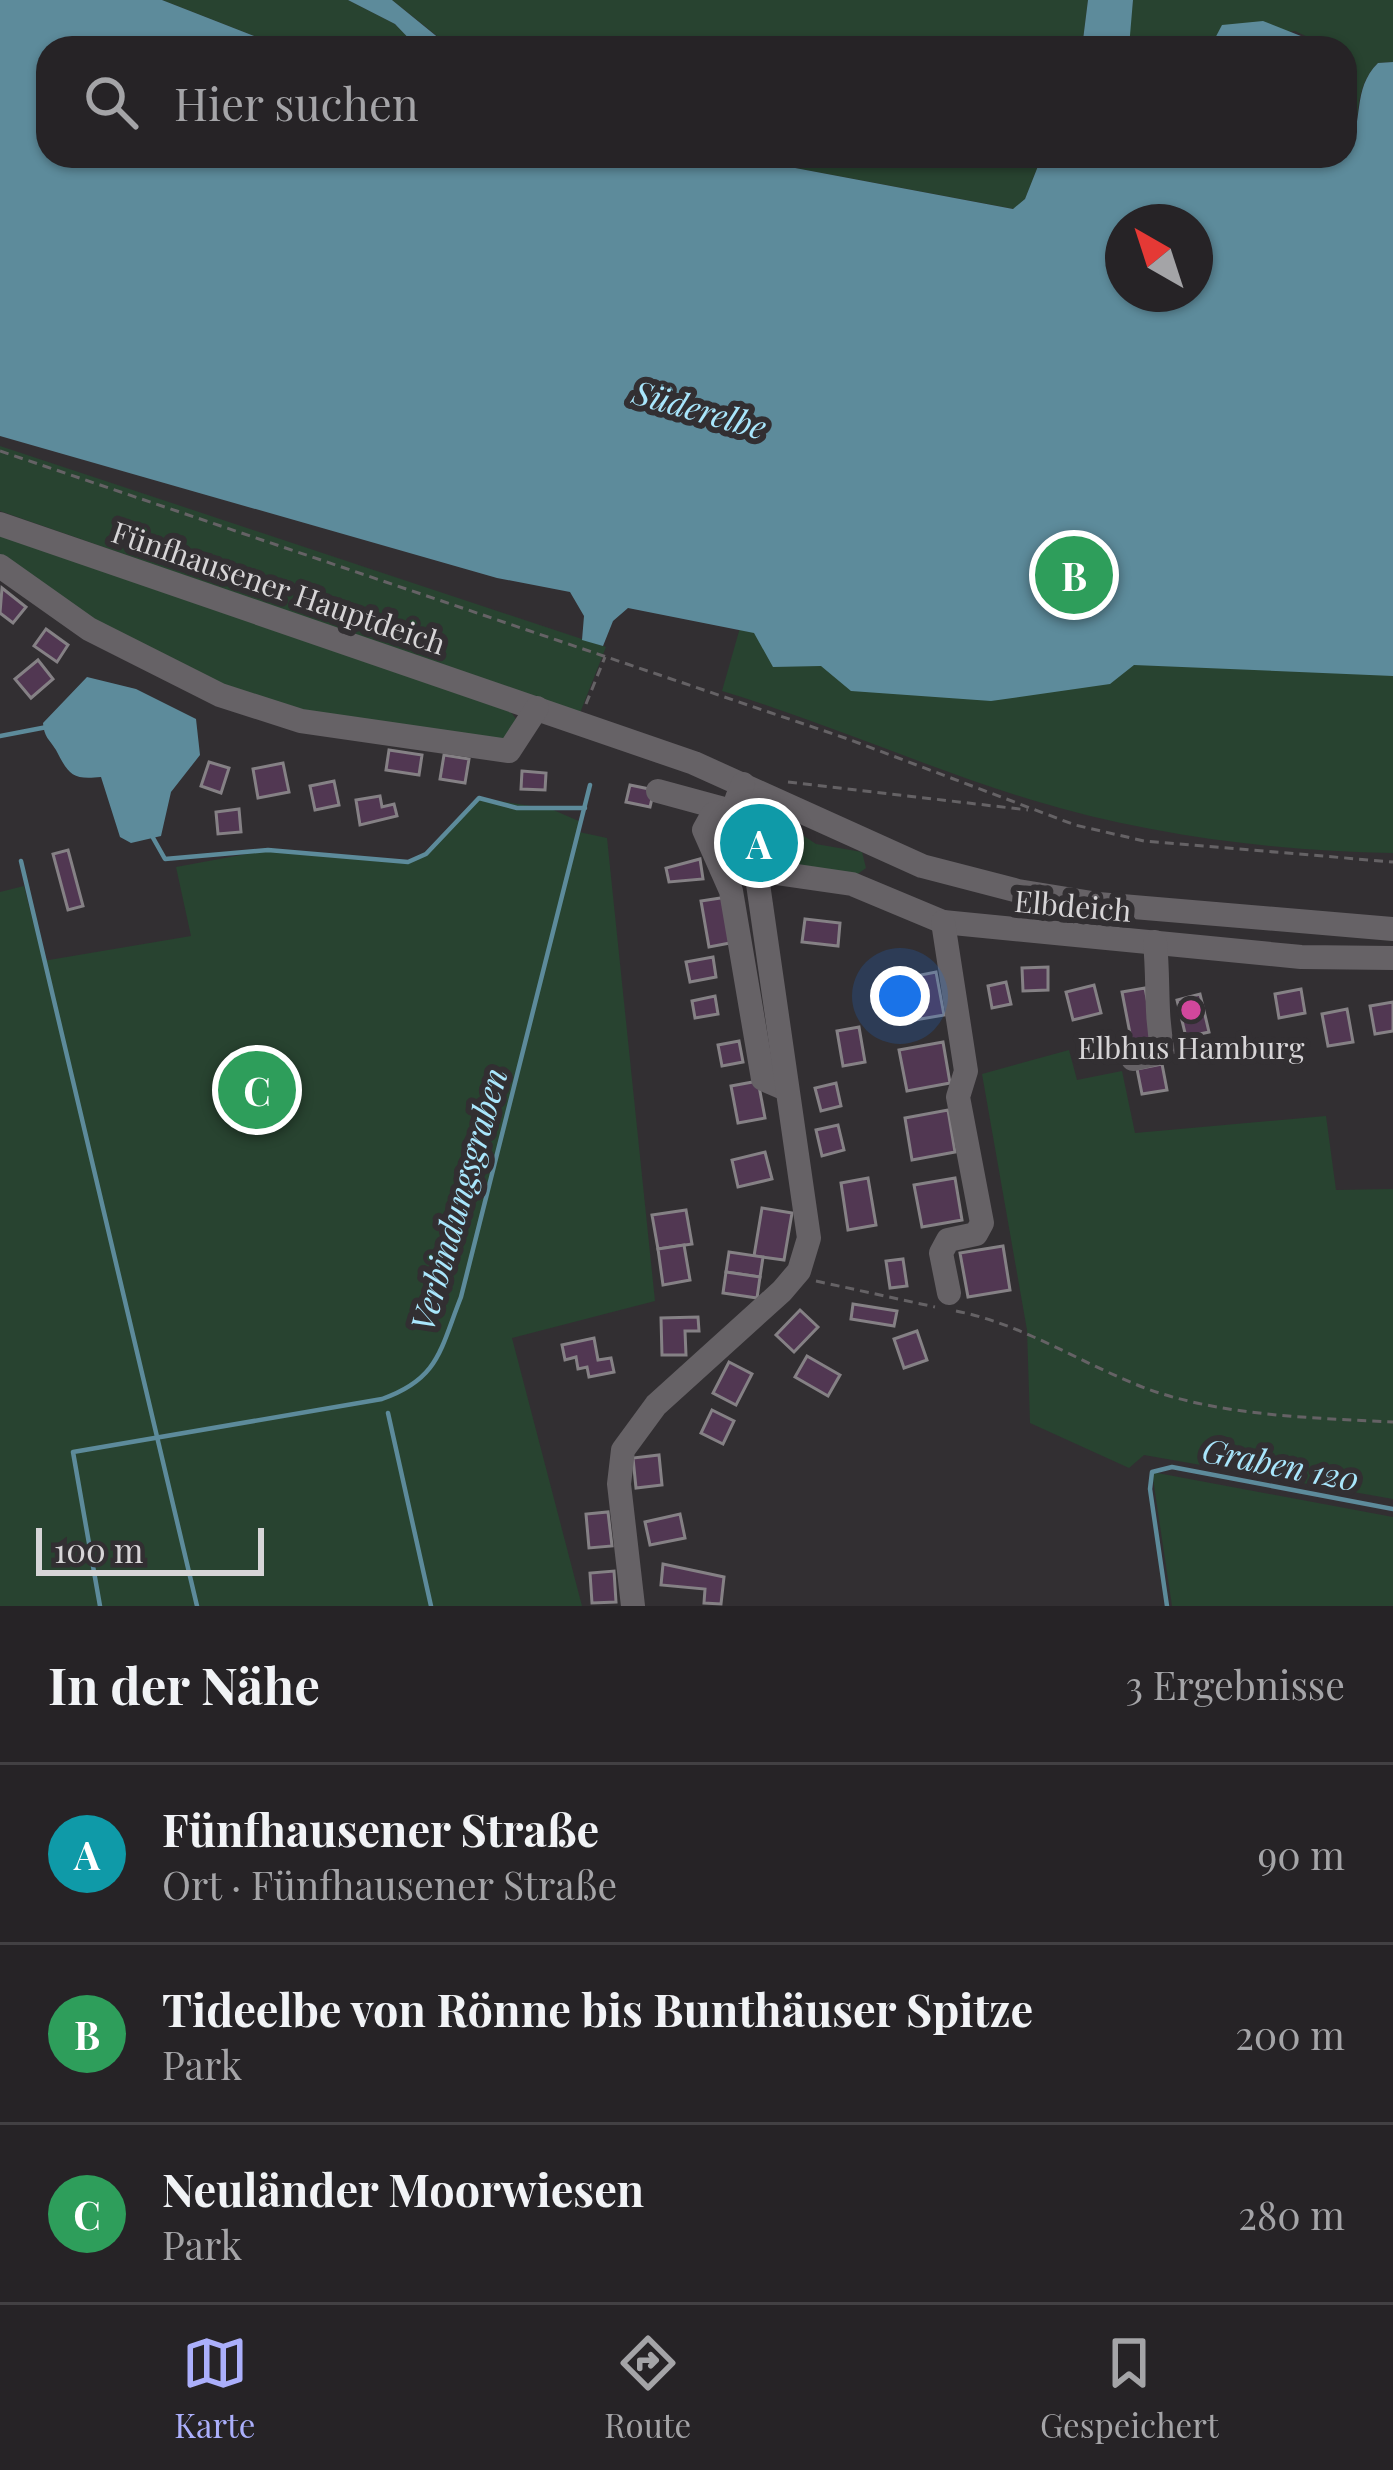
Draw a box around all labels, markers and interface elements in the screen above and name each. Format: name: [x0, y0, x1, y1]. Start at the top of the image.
search box: [36, 36, 1357, 168]
icon: search: [78, 69, 144, 135]
text: Hier suchen: [174, 72, 419, 132]
north arrow: [1105, 204, 1213, 312]
water label: Süderelbe: [627, 368, 772, 448]
street label: Fünfhausener Hauptdeich: [107, 511, 452, 663]
pin: B: [1035, 530, 1113, 620]
pin: A: [720, 798, 798, 888]
street label: Elbdeich: [1013, 880, 1134, 930]
your location: [870, 966, 930, 1026]
marker: Elbhus Hamburg: [1178, 997, 1204, 1023]
place label: Elbhus Hamburg: [1077, 1027, 1305, 1067]
pin: C: [218, 1045, 296, 1135]
water label: Verbindungsgraben: [398, 1062, 516, 1336]
water label: Graben 120: [1199, 1426, 1363, 1500]
scale bar: [36, 1522, 264, 1575]
text: 100 m: [54, 1527, 143, 1571]
text: In der Nähe: [48, 1650, 320, 1718]
text: 3 Ergebnisse: [1125, 1658, 1345, 1710]
text: Fünfhausener Straße: [162, 1798, 599, 1858]
text: A: [74, 1828, 100, 1880]
text: 90 m: [1257, 1828, 1345, 1880]
text: Ort · Fünfhausener Straße: [162, 1858, 617, 1910]
text: Tideelbe von Rönne bis Bunthäuser Spitze: [162, 1978, 1033, 2038]
text: B: [74, 2008, 100, 2060]
text: 200 m: [1235, 2008, 1345, 2060]
text: Park: [162, 2038, 242, 2090]
text: Neuländer Moorwiesen: [162, 2158, 644, 2218]
text: C: [73, 2188, 101, 2240]
text: 280 m: [1238, 2188, 1345, 2240]
text: Park: [162, 2218, 242, 2270]
tab: Karte: [174, 2330, 255, 2446]
tab: Route: [604, 2330, 691, 2446]
tab: Gespeichert: [1040, 2330, 1219, 2446]

